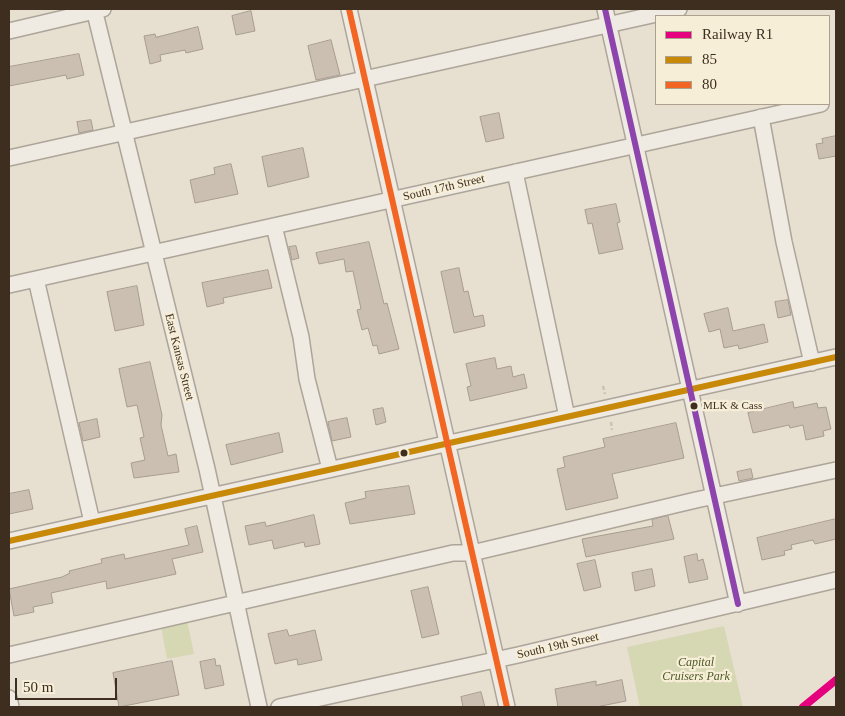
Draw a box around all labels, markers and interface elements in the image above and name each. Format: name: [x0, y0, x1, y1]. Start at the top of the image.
legend: [655, 15, 830, 105]
text: Railway R1: [702, 26, 773, 42]
text: 85: [702, 51, 717, 67]
text: 80: [702, 76, 717, 92]
street label: South 17th Street: [402, 172, 486, 204]
street label: East Kansas Street: [161, 312, 197, 402]
place label: MLK & Cass: [703, 399, 762, 413]
marker: MLK & Cass: [689, 401, 699, 411]
unlabelled marker: [399, 448, 409, 458]
street label: South 19th Street: [516, 630, 600, 662]
park label: Capital Cruisers Park: [662, 656, 730, 684]
scale bar: [18, 668, 120, 700]
text: 50 m: [23, 679, 53, 695]

